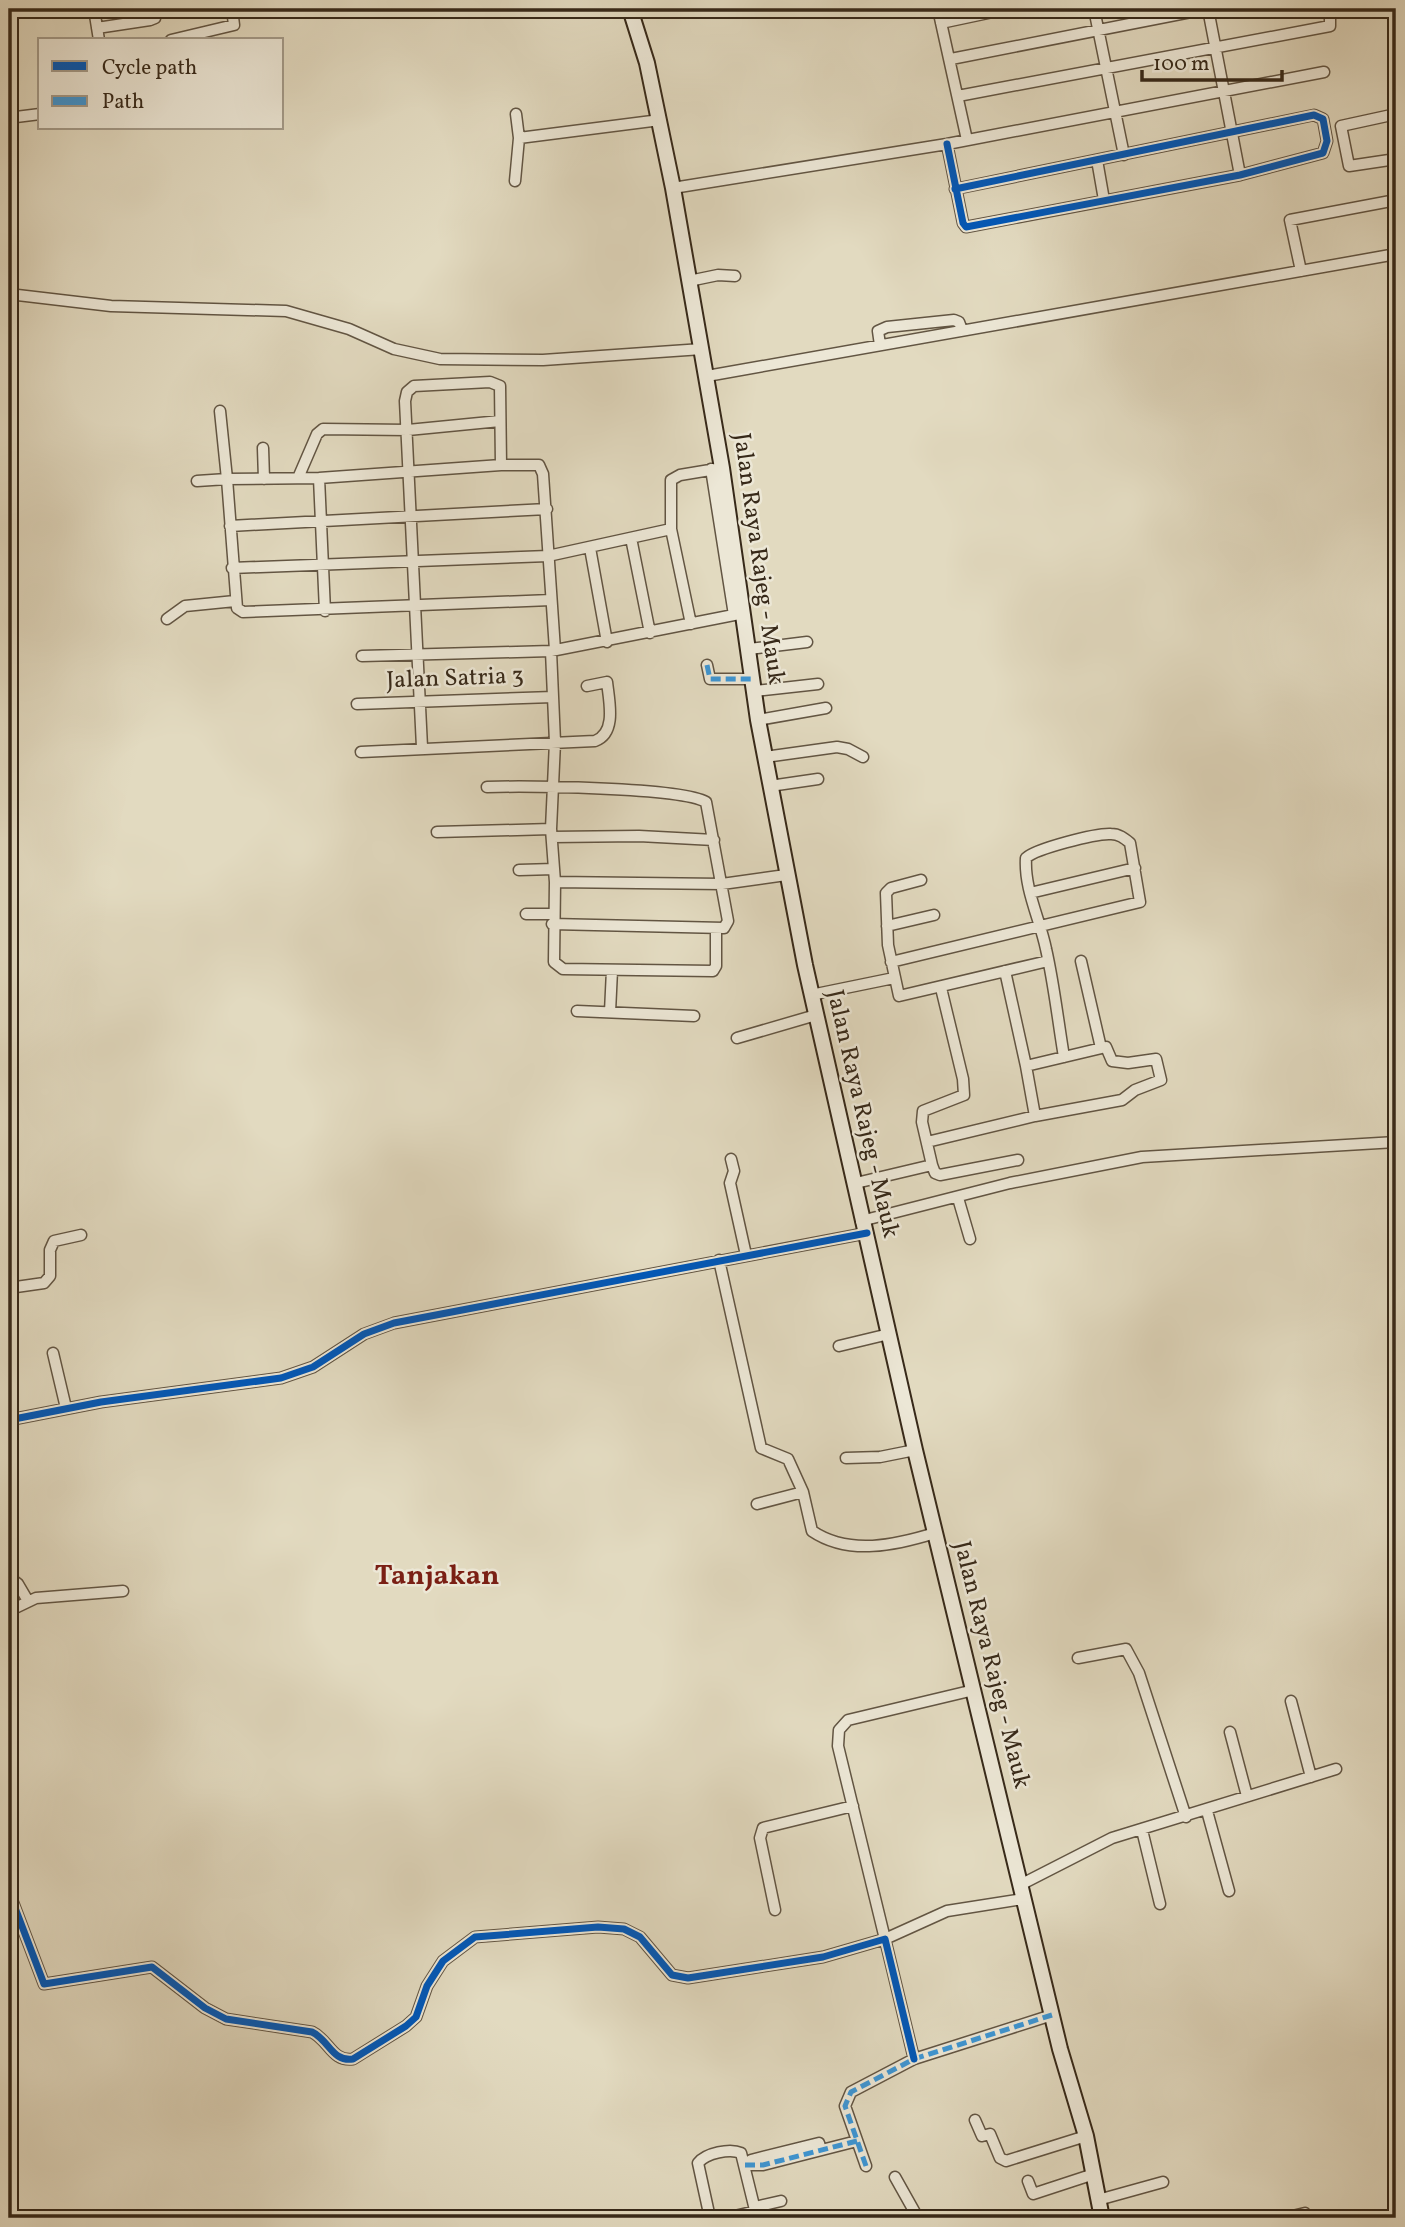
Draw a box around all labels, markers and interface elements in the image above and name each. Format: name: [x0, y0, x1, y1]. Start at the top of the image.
legend: [38, 38, 284, 130]
scale bar: [1142, 38, 1282, 82]
text: 100 m: [1153, 50, 1210, 79]
text: Cycle path: [102, 54, 197, 83]
text: Path: [102, 88, 144, 117]
street label: Jalan Raya Rajeg - Mauk: [723, 431, 793, 687]
street label: Jalan Satria 3: [386, 660, 524, 698]
street label: Jalan Raya Rajeg - Mauk: [817, 986, 907, 1242]
street label: Jalan Raya Rajeg - Mauk: [944, 1538, 1038, 1792]
district label: Tanjakan: [375, 1557, 499, 1596]

